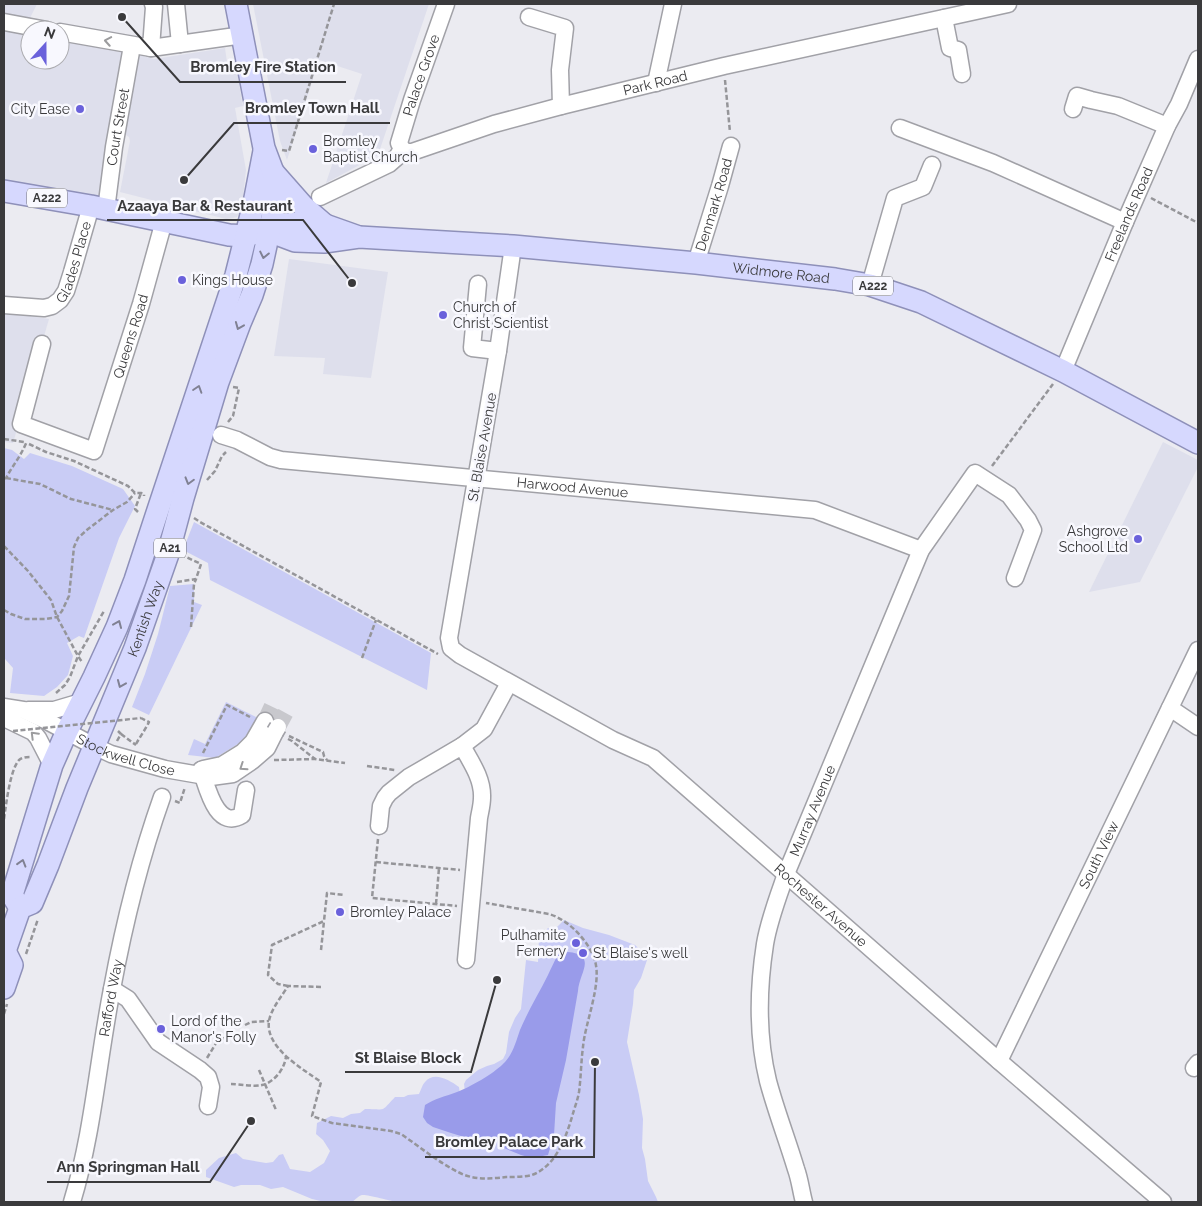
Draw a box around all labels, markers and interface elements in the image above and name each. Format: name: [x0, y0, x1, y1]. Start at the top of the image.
north arrow: [20, 20, 70, 70]
text: N: [42, 23, 58, 42]
street label: Palace Grove: [400, 32, 443, 118]
one-way arrow: [103, 37, 112, 47]
callout: Bromley Fire Station: [180, 52, 346, 82]
text: Bromley Fire Station: [190, 58, 336, 76]
street label: Park Road: [621, 67, 689, 99]
street label: Court Street: [104, 87, 132, 167]
callout: Bromley Town Hall: [234, 93, 390, 123]
text: Bromley Town Hall: [245, 99, 380, 117]
place label: City Ease: [11, 101, 70, 117]
marker: City Ease: [74, 103, 86, 115]
place label: Bromley Baptist Church: [323, 133, 418, 165]
marker: Bromley Baptist Church: [307, 143, 319, 155]
street label: Denmark Road: [692, 156, 735, 253]
street label: Freelands Road: [1101, 165, 1156, 264]
road number: A222: [27, 188, 67, 208]
callout: Azaaya Bar & Restaurant: [107, 190, 303, 220]
text: Azaaya Bar & Restaurant: [117, 197, 293, 215]
street label: Glades Place: [52, 220, 94, 306]
one-way arrow: [259, 251, 270, 260]
street label: Widmore Road: [732, 259, 831, 286]
place label: Kings House: [192, 272, 273, 288]
marker: Kings House: [176, 274, 188, 286]
road number: A222: [853, 276, 893, 296]
street label: Queens Road: [110, 292, 151, 380]
place label: Church of Christ Scientist: [453, 299, 549, 331]
marker: Church of Christ Scientist: [437, 309, 449, 321]
one-way arrow: [235, 321, 246, 330]
one-way arrow: [192, 386, 202, 394]
street label: St. Blaise Avenue: [465, 391, 499, 503]
street label: Harwood Avenue: [516, 474, 629, 500]
one-way arrow: [184, 476, 194, 484]
place label: Ashgrove School Ltd: [1059, 523, 1128, 555]
marker: Ashgrove School Ltd: [1132, 533, 1144, 545]
road number: A21: [154, 538, 186, 558]
street label: Kentish Way: [124, 578, 166, 659]
one-way arrow: [112, 620, 122, 629]
one-way arrow: [116, 680, 126, 688]
street label: Stockwell Close: [74, 730, 176, 779]
one-way arrow: [31, 732, 40, 741]
one-way arrow: [239, 761, 249, 770]
street label: Murray Avenue: [786, 763, 838, 859]
street label: South View: [1076, 818, 1122, 891]
one-way arrow: [16, 860, 26, 868]
street label: Rochester Avenue: [771, 860, 871, 950]
place label: Bromley Palace: [350, 904, 451, 920]
marker: Bromley Palace: [334, 906, 346, 918]
place label: Pulhamite Fernery: [501, 927, 566, 959]
marker: Pulhamite Fernery: [570, 937, 582, 949]
place label: St Blaise's well: [593, 945, 688, 961]
marker: St Blaise's well: [577, 947, 589, 959]
street label: Rafford Way: [96, 957, 126, 1038]
place label: Lord of the Manor's Folly: [171, 1013, 257, 1045]
marker: Lord of the Manor's Folly: [155, 1023, 167, 1035]
callout: St Blaise Block: [345, 1042, 471, 1072]
text: St Blaise Block: [355, 1049, 462, 1067]
callout: Bromley Palace Park: [425, 1127, 594, 1157]
text: Bromley Palace Park: [435, 1133, 584, 1151]
callout: Ann Springman Hall: [47, 1152, 210, 1182]
text: Ann Springman Hall: [56, 1158, 200, 1176]

